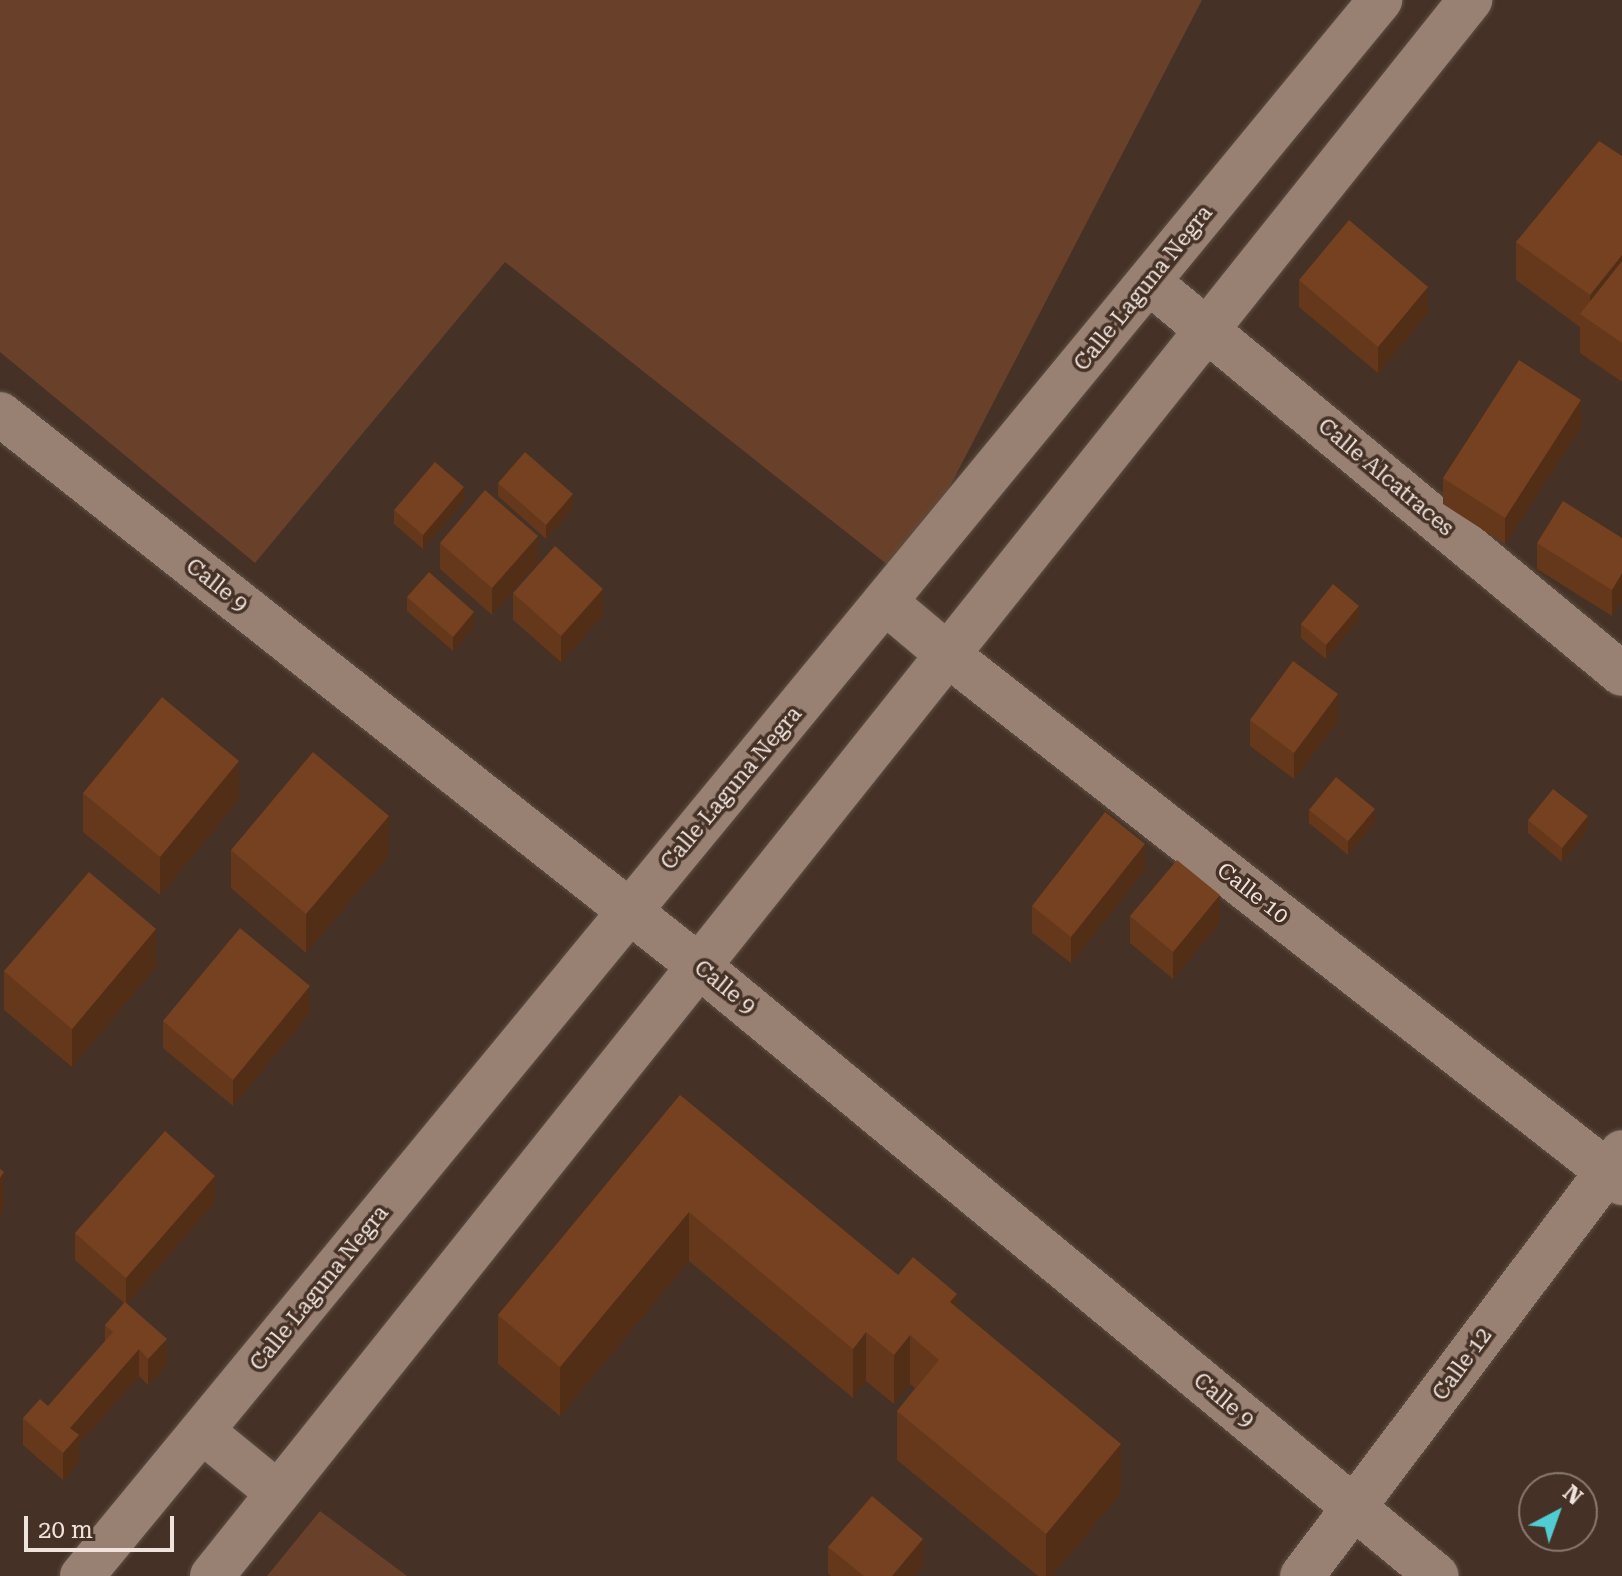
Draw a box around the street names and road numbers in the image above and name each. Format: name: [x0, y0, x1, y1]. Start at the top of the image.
street label: Calle Laguna Negra: [1068, 200, 1218, 376]
street label: Calle Alcatraces: [1313, 413, 1459, 541]
street label: Calle 9: [181, 553, 253, 617]
street label: Calle Laguna Negra: [655, 701, 807, 875]
street label: Calle 10: [1212, 857, 1294, 929]
street label: Calle 9: [689, 954, 761, 1020]
street label: Calle Laguna Negra: [244, 1200, 394, 1376]
street label: Calle 12: [1427, 1322, 1497, 1406]
street label: Calle 9: [1188, 1367, 1260, 1433]

